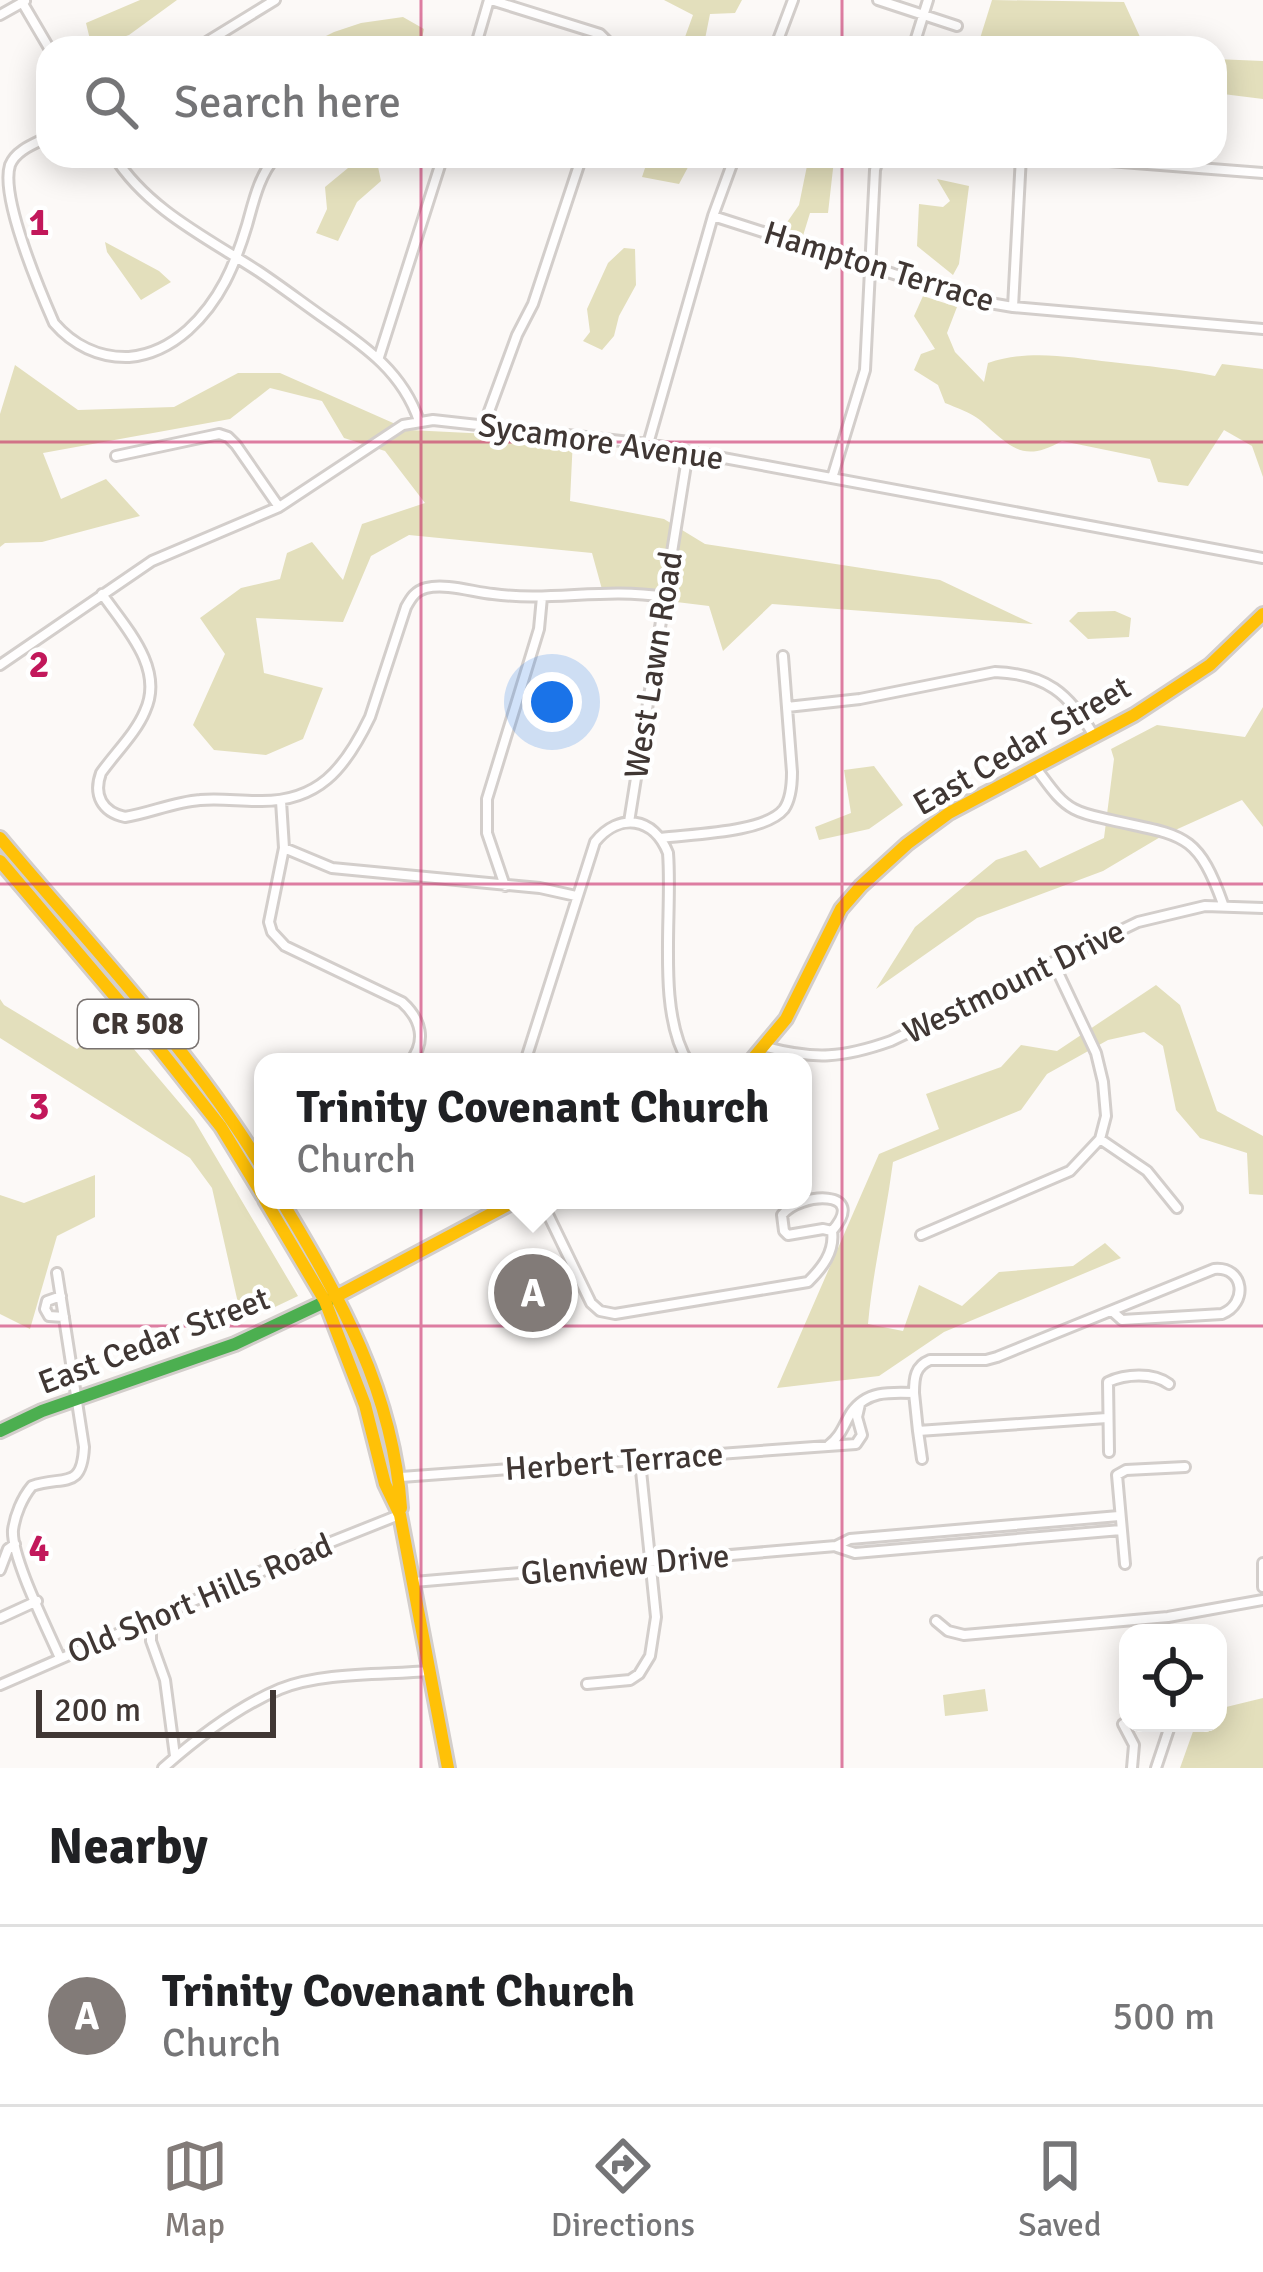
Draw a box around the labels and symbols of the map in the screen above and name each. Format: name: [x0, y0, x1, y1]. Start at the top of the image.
text: 1: [28, 198, 50, 246]
street label: Hampton Terrace: [759, 212, 999, 322]
street label: Sycamore Avenue: [476, 405, 726, 479]
street label: West Lawn Road: [616, 548, 692, 782]
text: 2: [28, 640, 50, 688]
street label: East Cedar Street: [906, 667, 1138, 825]
your location: [522, 672, 582, 732]
street label: Westmount Drive: [897, 911, 1131, 1053]
road number: CR 508: [78, 1000, 198, 1048]
text: 3: [28, 1082, 50, 1130]
pin: A: [494, 1248, 572, 1338]
street label: East Cedar Street: [33, 1278, 275, 1404]
street label: Herbert Terrace: [503, 1434, 725, 1490]
text: 4: [28, 1524, 50, 1572]
street label: Old Short Hills Road: [61, 1525, 339, 1673]
street label: Glenview Drive: [519, 1535, 731, 1595]
scale bar: [36, 1684, 276, 1737]

